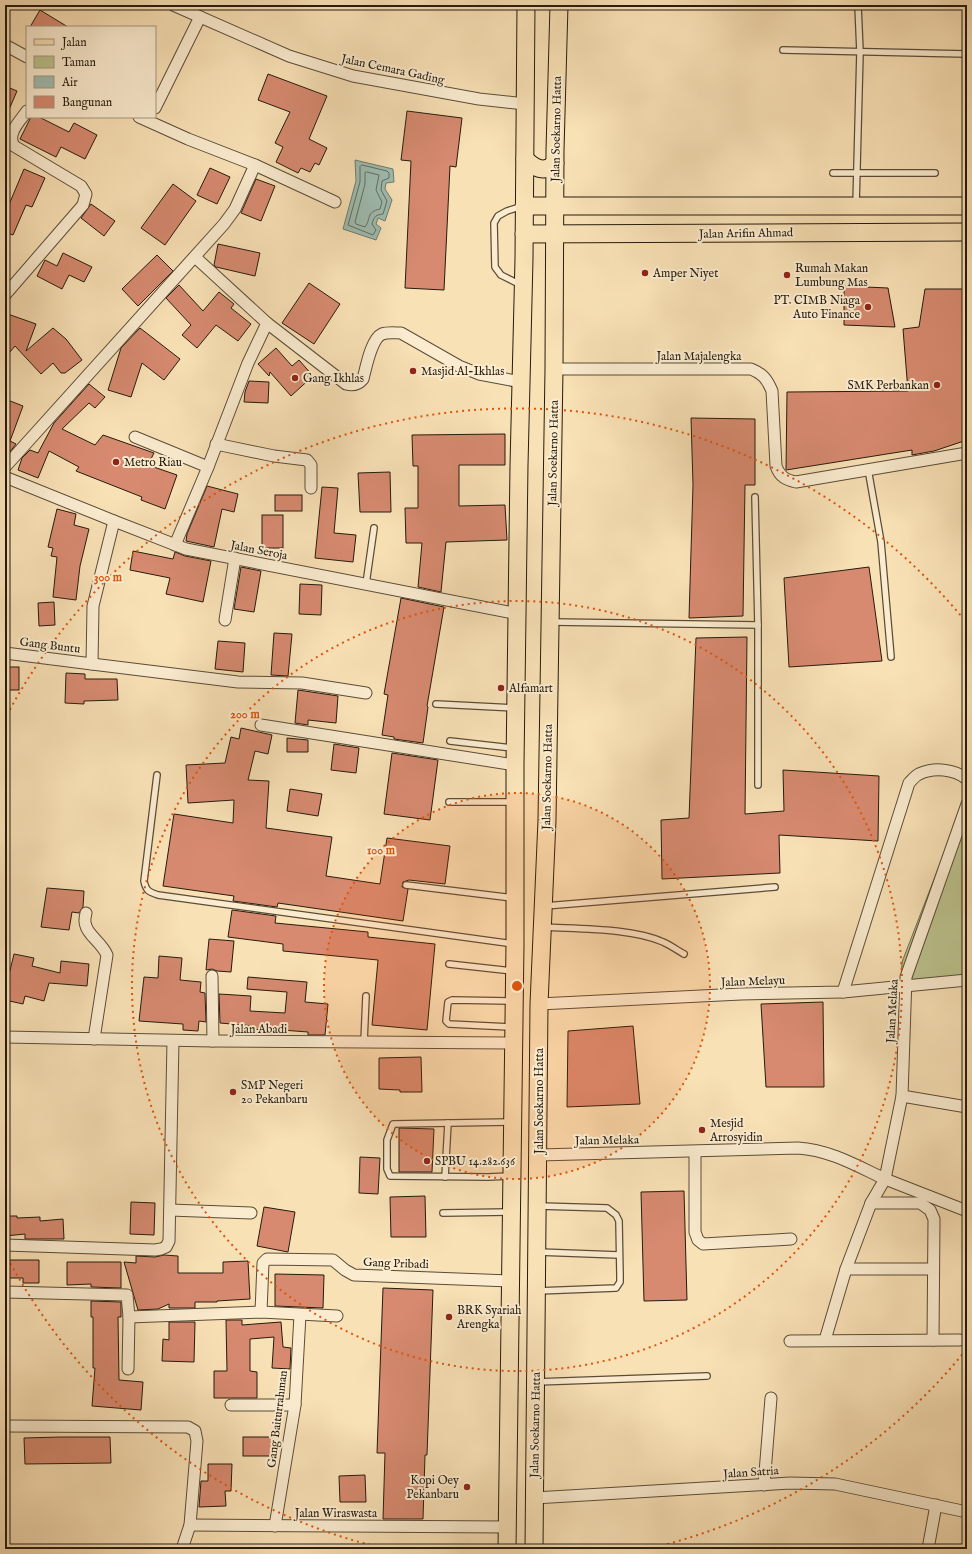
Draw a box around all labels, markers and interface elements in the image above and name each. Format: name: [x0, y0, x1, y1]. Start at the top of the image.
legend: [26, 26, 156, 118]
text: Jalan: [60, 35, 87, 51]
street label: Jalan Cemara Gading: [338, 51, 446, 89]
text: Taman: [62, 55, 96, 70]
text: Air: [61, 75, 78, 90]
street label: Jalan Soekarno Hatta: [548, 75, 566, 184]
text: Bangunan: [62, 95, 113, 110]
street label: Jalan Arifin Ahmad: [697, 225, 794, 243]
place label: Rumah Makan Lumbung Mas: [795, 261, 869, 290]
place label: Amper Niyet: [652, 266, 718, 282]
marker: Amper Niyet: [640, 268, 650, 278]
marker: Rumah Makan Lumbung Mas: [782, 270, 792, 280]
place label: PT. CIMB Niaga Auto Finance: [773, 293, 861, 322]
marker: PT. CIMB Niaga Auto Finance: [863, 302, 873, 312]
street label: Jalan Majalengka: [654, 349, 742, 365]
place label: Masjid Al-Ikhlas: [421, 364, 504, 379]
marker: Masjid Al-Ikhlas: [408, 366, 418, 376]
place label: Gang Ikhlas: [303, 371, 364, 386]
marker: Gang Ikhlas: [290, 373, 300, 383]
place label: SMK Perbankan: [848, 378, 930, 393]
marker: SMK Perbankan: [932, 380, 942, 390]
street label: Jalan Soekarno Hatta: [545, 399, 563, 508]
place label: Metro Riau: [124, 455, 182, 470]
marker: Metro Riau: [111, 457, 121, 467]
street label: Jalan Seroja: [227, 537, 289, 565]
text: 300 m: [94, 570, 123, 585]
street label: Gang Buntu: [19, 634, 81, 657]
place label: Alfamart: [508, 681, 553, 696]
marker: Alfamart: [496, 683, 506, 693]
text: 200 m: [230, 707, 260, 722]
street label: Jalan Soekarno Hatta: [539, 723, 557, 832]
text: 100 m: [367, 843, 396, 858]
street label: Jalan Melayu: [719, 973, 786, 991]
street label: Jalan Melaka: [883, 978, 903, 1045]
centre of rings: [510, 979, 524, 993]
street label: Jalan Abadi: [229, 1022, 287, 1038]
street label: Jalan Soekarno Hatta: [532, 1047, 548, 1156]
place label: SMP Negeri 20 Pekanbaru: [241, 1078, 308, 1107]
marker: SMP Negeri 20 Pekanbaru: [228, 1087, 238, 1097]
place label: Mesjid Arrosyidin: [709, 1116, 763, 1145]
marker: Mesjid Arrosyidin: [697, 1125, 707, 1135]
street label: Jalan Melaka: [573, 1132, 640, 1150]
place label: SPBU 14.282.636: [435, 1154, 516, 1169]
marker: SPBU 14.282.636: [422, 1156, 432, 1166]
street label: Gang Pribadi: [363, 1255, 429, 1272]
place label: BRK Syariah Arengka: [456, 1303, 522, 1332]
marker: BRK Syariah Arengka: [444, 1312, 454, 1322]
street label: Gang Baiturrahman: [264, 1369, 291, 1469]
street label: Jalan Soekarno Hatta: [527, 1371, 545, 1480]
street label: Jalan Satria: [721, 1463, 780, 1483]
place label: Kopi Oey Pekanbaru: [407, 1473, 459, 1502]
marker: Kopi Oey Pekanbaru: [462, 1482, 472, 1492]
street label: Jalan Wiraswasta: [293, 1506, 378, 1522]

